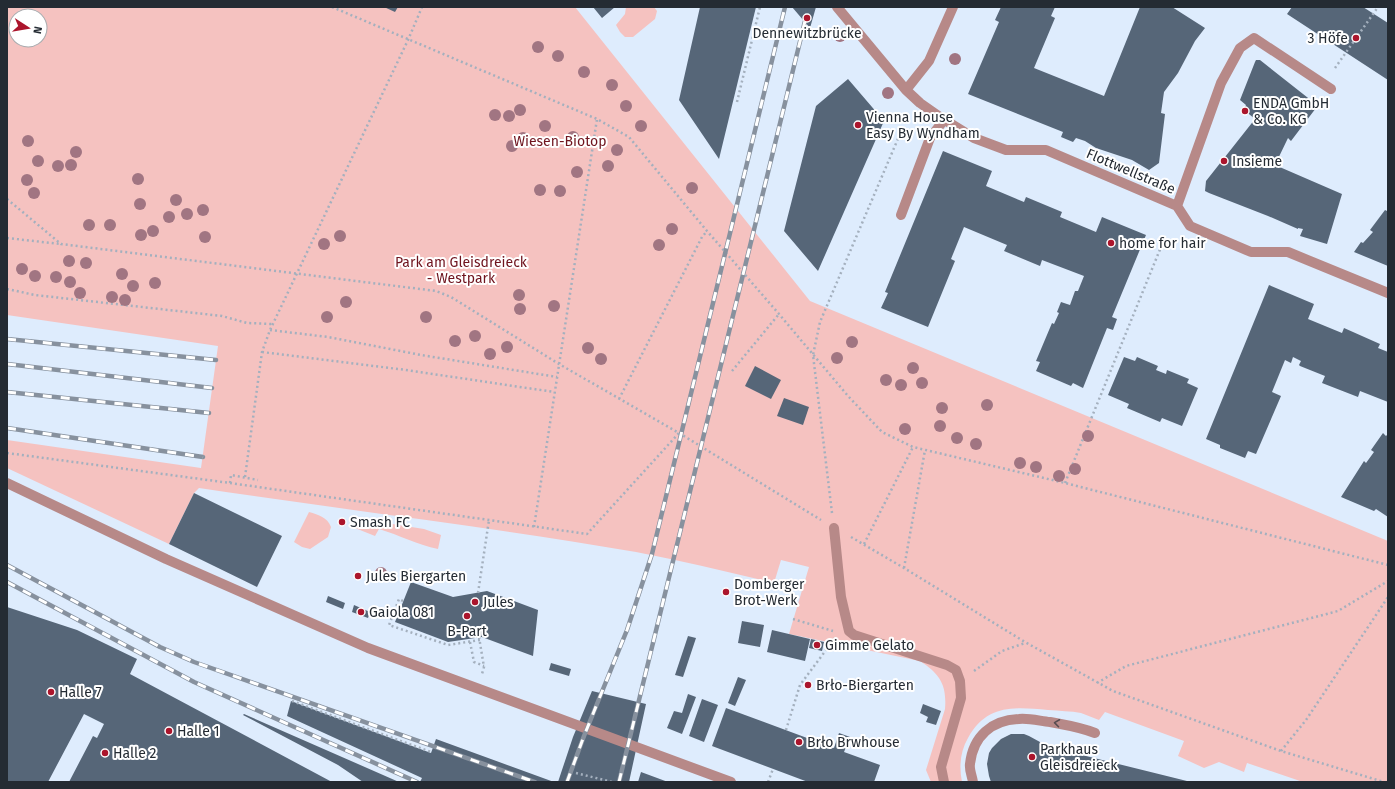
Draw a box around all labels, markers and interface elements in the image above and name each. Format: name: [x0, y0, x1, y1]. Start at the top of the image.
north arrow: [8, 8, 48, 48]
marker: Dennewitzbrücke: [802, 13, 812, 23]
text: N: [30, 25, 44, 35]
place label: Dennewitzbrücke: [752, 25, 862, 42]
place label: 3 Höfe: [1307, 30, 1348, 47]
marker: 3 Höfe: [1351, 33, 1361, 43]
place label: ENDA GmbH & Co. KG: [1253, 95, 1329, 128]
marker: ENDA GmbH & Co. KG: [1240, 106, 1250, 116]
place label: Vienna House Easy By Wyndham: [866, 109, 980, 142]
marker: Vienna House Easy By Wyndham: [853, 120, 863, 130]
park label: Wiesen-Biotop: [513, 133, 607, 150]
street label: Flottwellstraße: [1084, 145, 1178, 198]
place label: Insieme: [1232, 153, 1282, 170]
marker: Insieme: [1219, 156, 1229, 166]
place label: home for hair: [1119, 235, 1206, 252]
marker: home for hair: [1106, 238, 1116, 248]
park label: Park am Gleisdreieck - Westpark: [395, 254, 528, 287]
place label: Smash FC: [350, 514, 410, 531]
marker: Smash FC: [337, 517, 347, 527]
place label: Jules Biergarten: [366, 568, 466, 585]
marker: Jules Biergarten: [353, 571, 363, 581]
place label: Domberger Brot-Werk: [734, 576, 805, 609]
marker: Domberger Brot-Werk: [721, 587, 731, 597]
place label: Jules: [483, 594, 514, 611]
marker: Jules: [470, 597, 480, 607]
place label: Gaiola 081: [369, 604, 434, 621]
marker: Gaiola 081: [356, 607, 366, 617]
marker: B-Part: [462, 611, 472, 621]
place label: B-Part: [447, 623, 488, 640]
place label: Gimme Gelato: [825, 637, 914, 654]
marker: Gimme Gelato: [812, 640, 822, 650]
place label: Brło-Biergarten: [816, 677, 914, 694]
marker: Brło-Biergarten: [803, 680, 813, 690]
place label: Halle 7: [59, 684, 102, 701]
marker: Halle 7: [46, 687, 56, 697]
one-way arrow: [1054, 719, 1060, 728]
place label: Halle 1: [177, 723, 220, 740]
marker: Halle 1: [164, 726, 174, 736]
place label: Brło Brwhouse: [807, 734, 900, 751]
marker: Brło Brwhouse: [794, 737, 804, 747]
place label: Parkhaus Gleisdreieck: [1040, 741, 1118, 774]
place label: Halle 2: [113, 745, 156, 762]
marker: Halle 2: [100, 748, 110, 758]
marker: Parkhaus Gleisdreieck: [1027, 752, 1037, 762]

